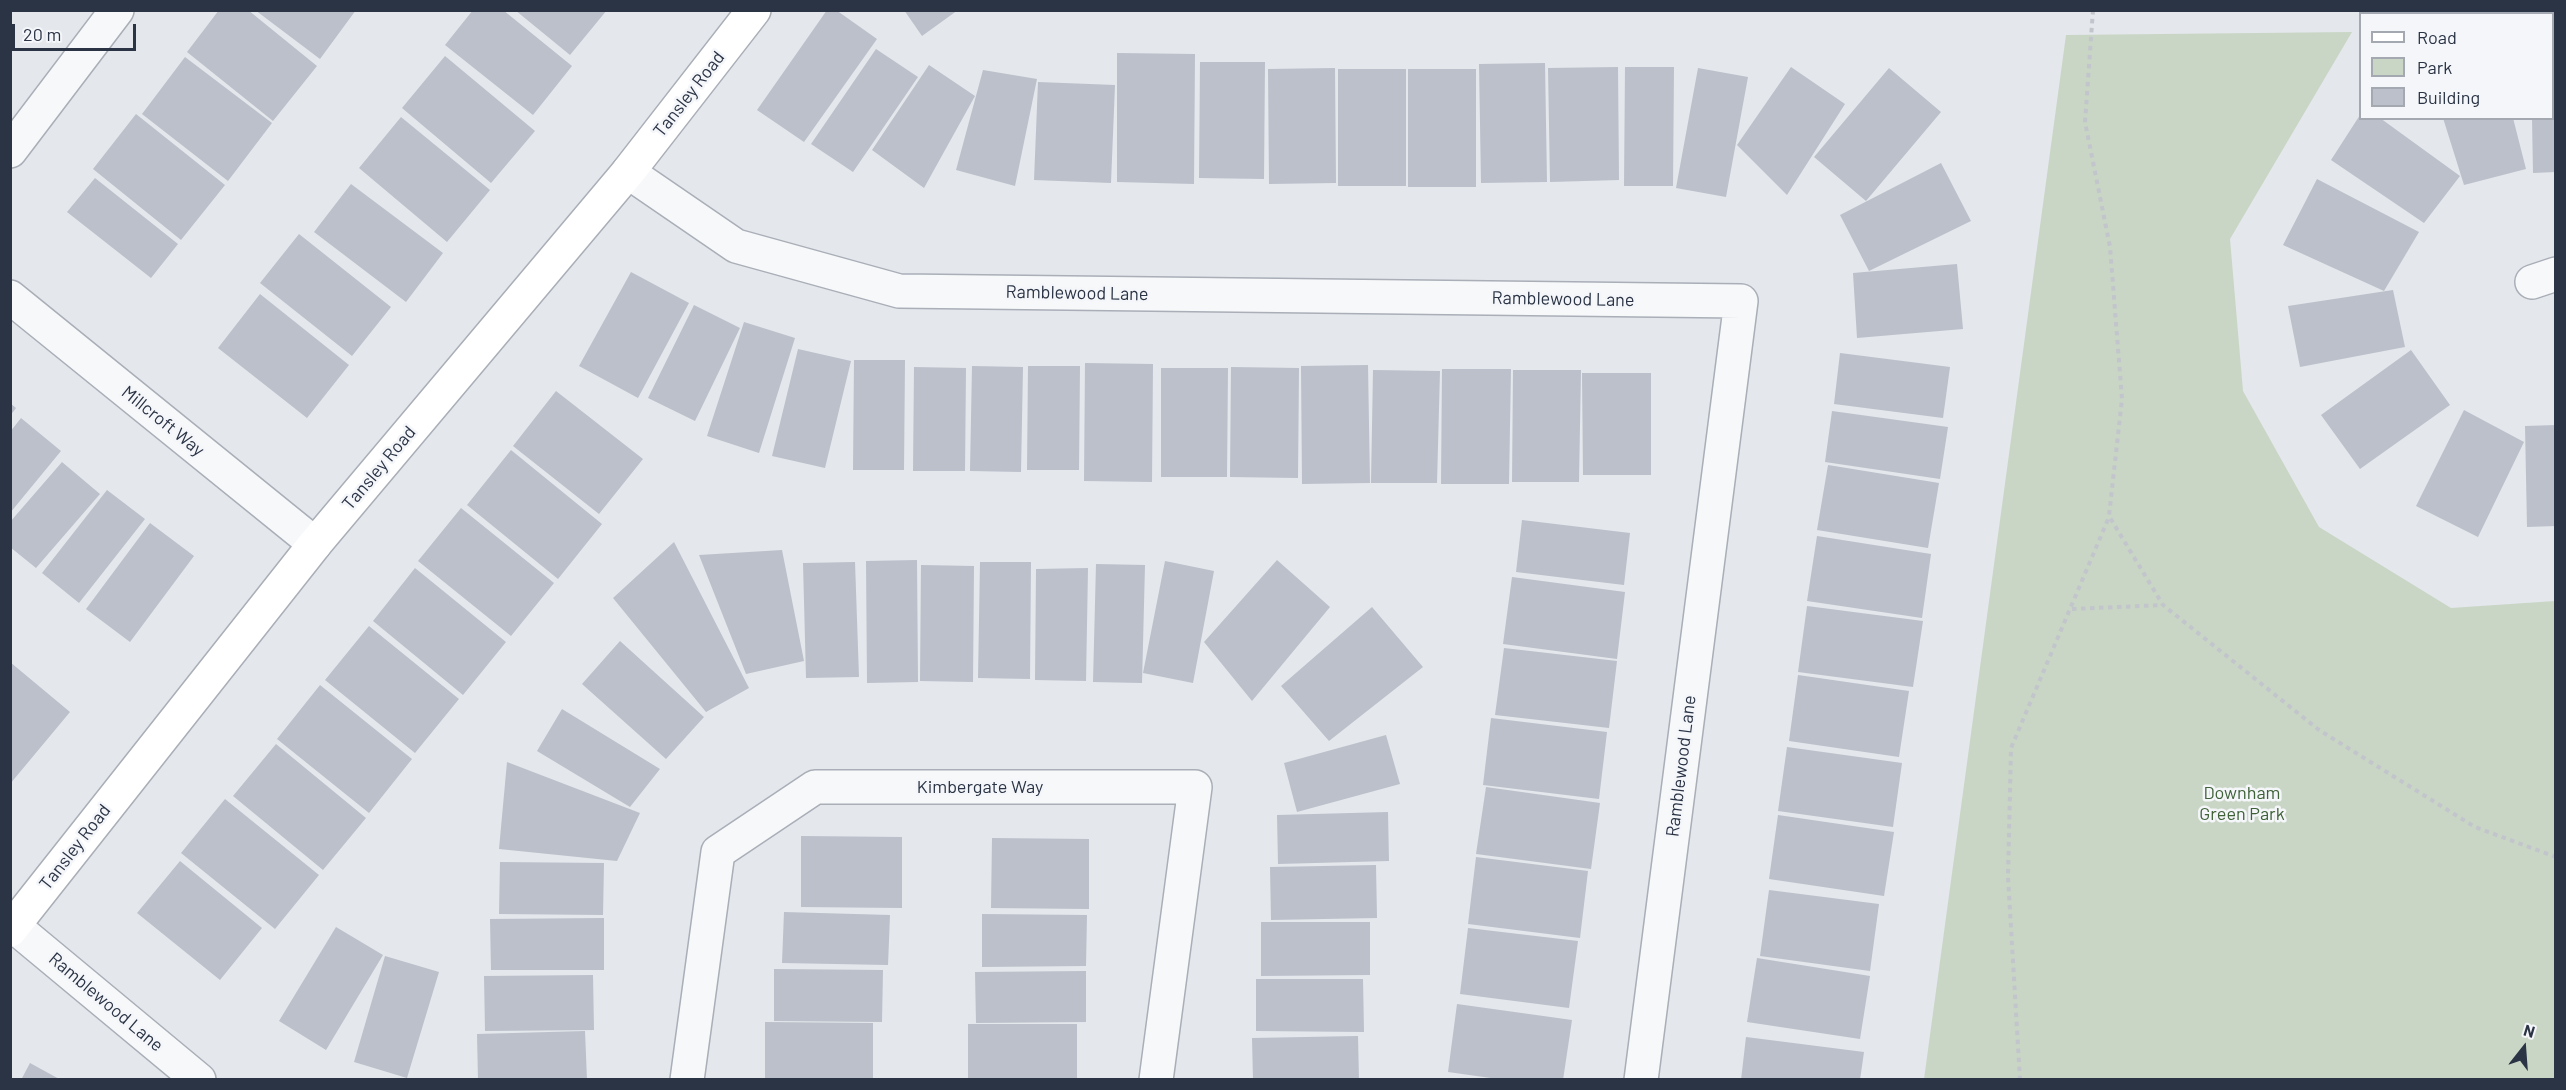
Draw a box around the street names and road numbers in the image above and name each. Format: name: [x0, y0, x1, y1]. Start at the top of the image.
street label: Tansley Road: [649, 47, 729, 141]
street label: Ramblewood Lane: [1005, 281, 1149, 305]
street label: Ramblewood Lane: [1491, 287, 1635, 311]
street label: Millcroft Way: [117, 381, 209, 461]
street label: Tansley Road: [338, 422, 420, 514]
street label: Ramblewood Lane: [1662, 694, 1700, 838]
street label: Kimbergate Way: [917, 776, 1043, 798]
street label: Tansley Road: [35, 800, 115, 894]
street label: Ramblewood Lane: [44, 948, 168, 1056]

